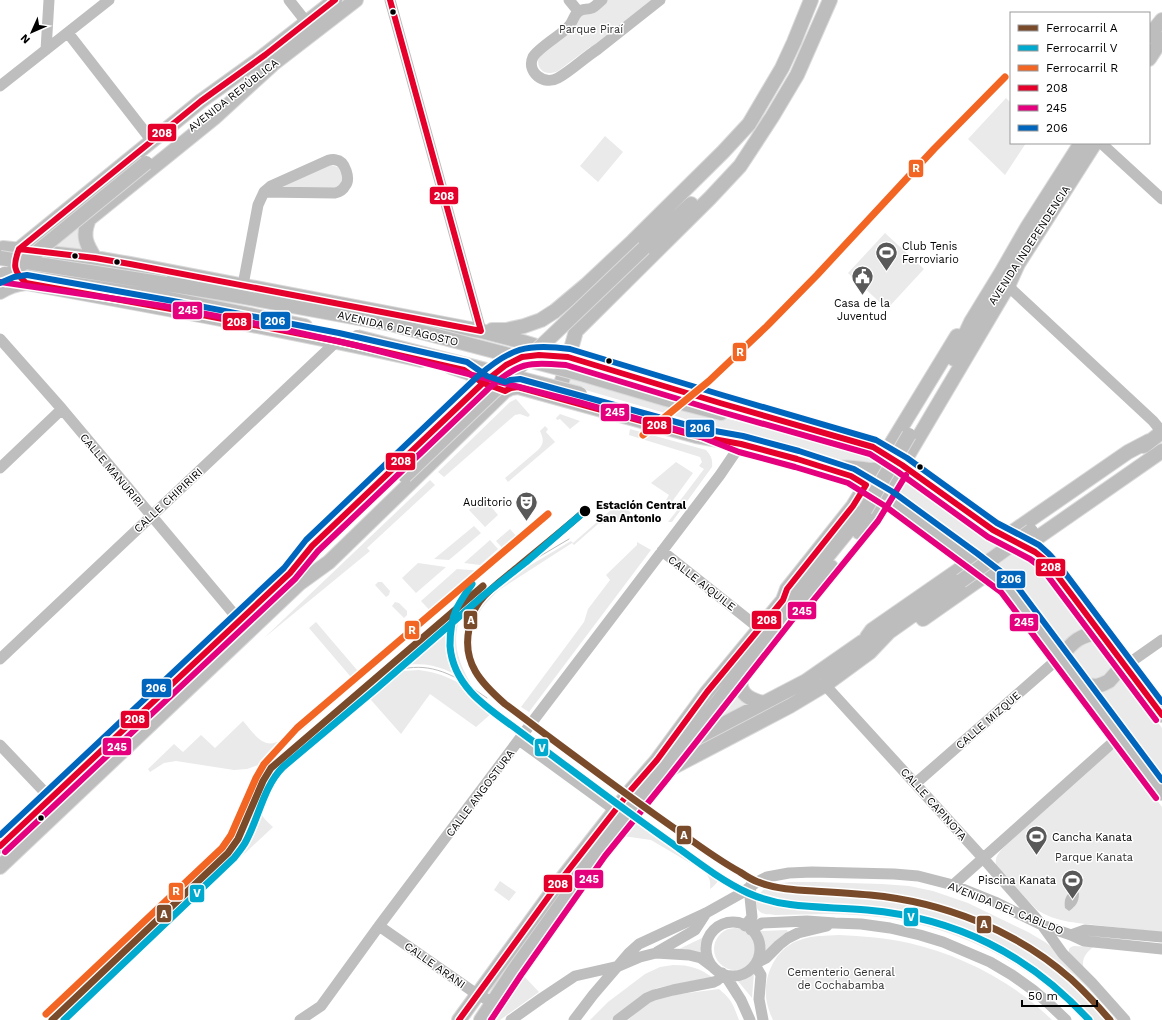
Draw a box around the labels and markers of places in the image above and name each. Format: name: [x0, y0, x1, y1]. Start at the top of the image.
unlabelled marker: [388, 7, 398, 17]
sports icon: Club Tenis Ferroviario: [873, 239, 899, 272]
place label: Club Tenis Ferroviario: [902, 240, 959, 266]
unlabelled marker: [70, 251, 80, 261]
unlabelled marker: [112, 257, 122, 267]
public building icon: Casa de la Juventud: [849, 264, 875, 297]
place label: Casa de la Juventud: [834, 297, 890, 323]
unlabelled marker: [604, 356, 614, 366]
unlabelled marker: [915, 462, 925, 472]
theatre icon: Auditorio: [514, 489, 540, 522]
place label: Auditorio: [463, 496, 512, 509]
place label: Estación Central San Antonio: [596, 499, 687, 525]
marker: Estación Central San Antonio: [578, 504, 592, 518]
unlabelled marker: [36, 813, 46, 823]
sports icon: Cancha Kanata: [1024, 824, 1050, 857]
place label: Cancha Kanata: [1052, 831, 1132, 844]
sports icon: Piscina Kanata: [1059, 867, 1085, 900]
place label: Piscina Kanata: [978, 874, 1056, 887]

